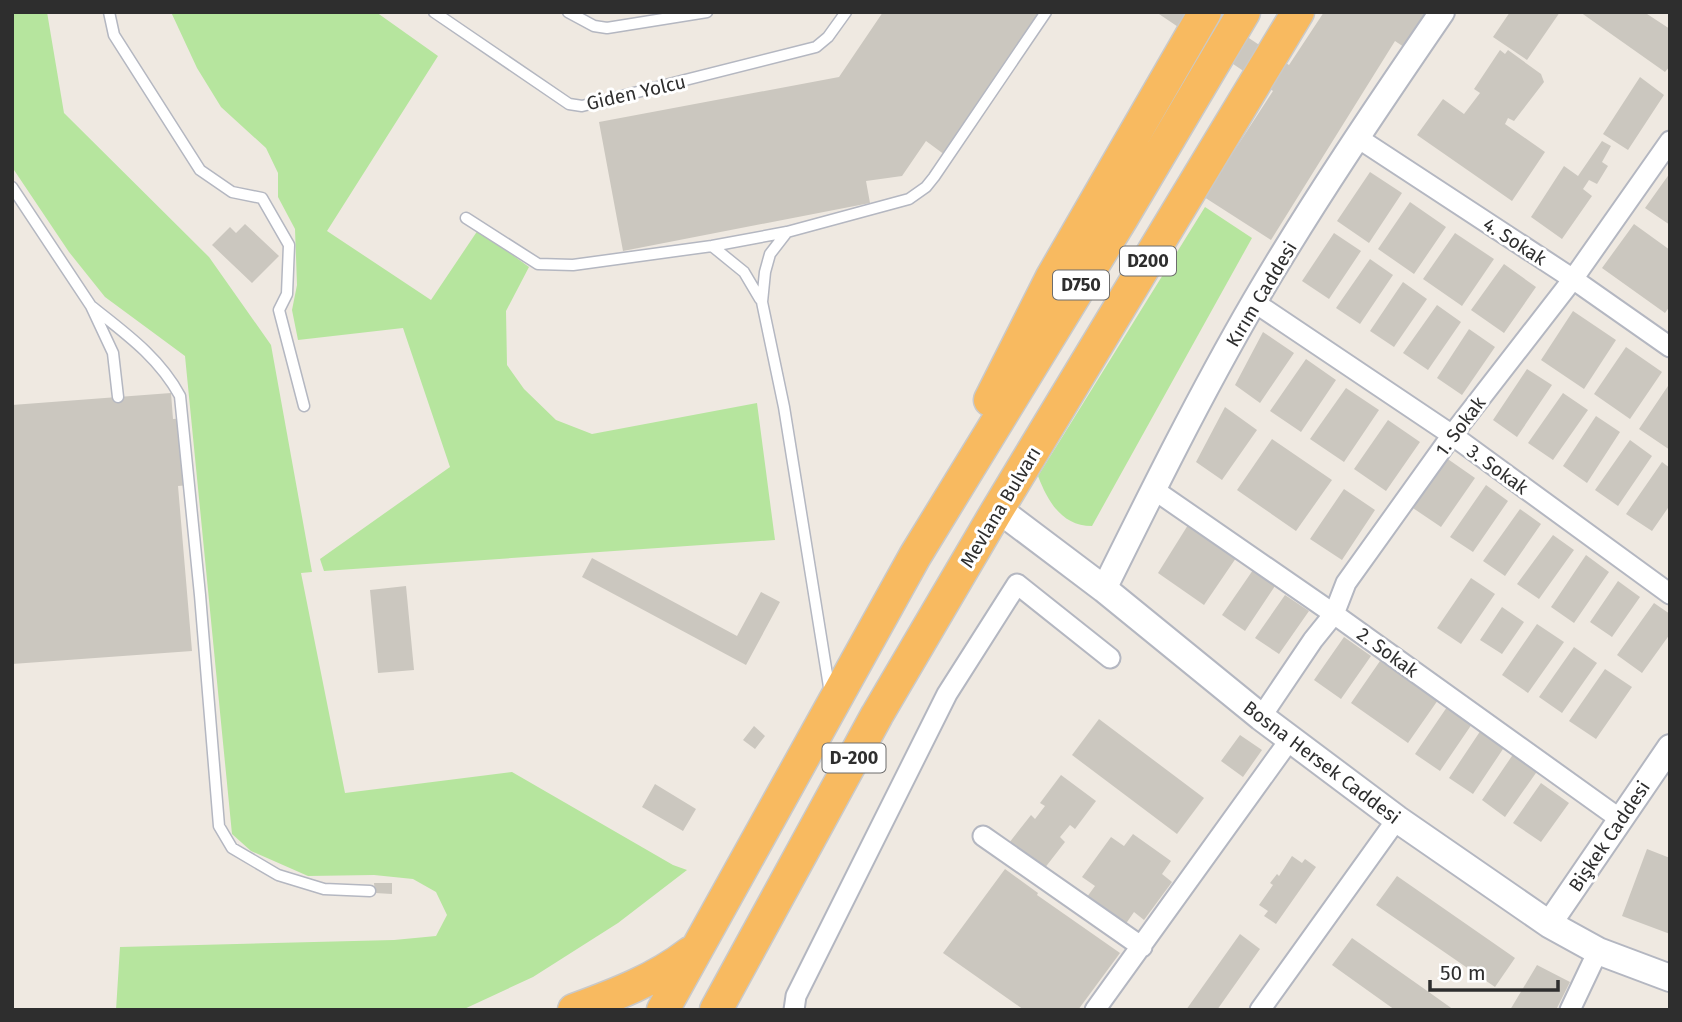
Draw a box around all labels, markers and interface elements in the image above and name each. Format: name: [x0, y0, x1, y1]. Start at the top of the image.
street label: Giden Yolcu: [584, 70, 688, 115]
street label: 4. Sokak: [1479, 213, 1551, 270]
street label: Kırım Caddesi: [1221, 237, 1302, 351]
road number: D200: [1120, 246, 1176, 276]
road number: D750: [1053, 270, 1109, 300]
street label: 1. Sokak: [1431, 392, 1490, 461]
street label: 3. Sokak: [1463, 440, 1533, 499]
street label: Mevlana Bulvarı: [955, 443, 1046, 572]
street label: 2. Sokak: [1353, 623, 1423, 682]
street label: Bosna Hersek Caddesi: [1239, 696, 1405, 829]
road number: D-200: [822, 744, 886, 772]
street label: Bişkek Caddesi: [1564, 777, 1655, 896]
scale bar: [1430, 948, 1558, 992]
text: 50 m: [1440, 960, 1486, 986]

